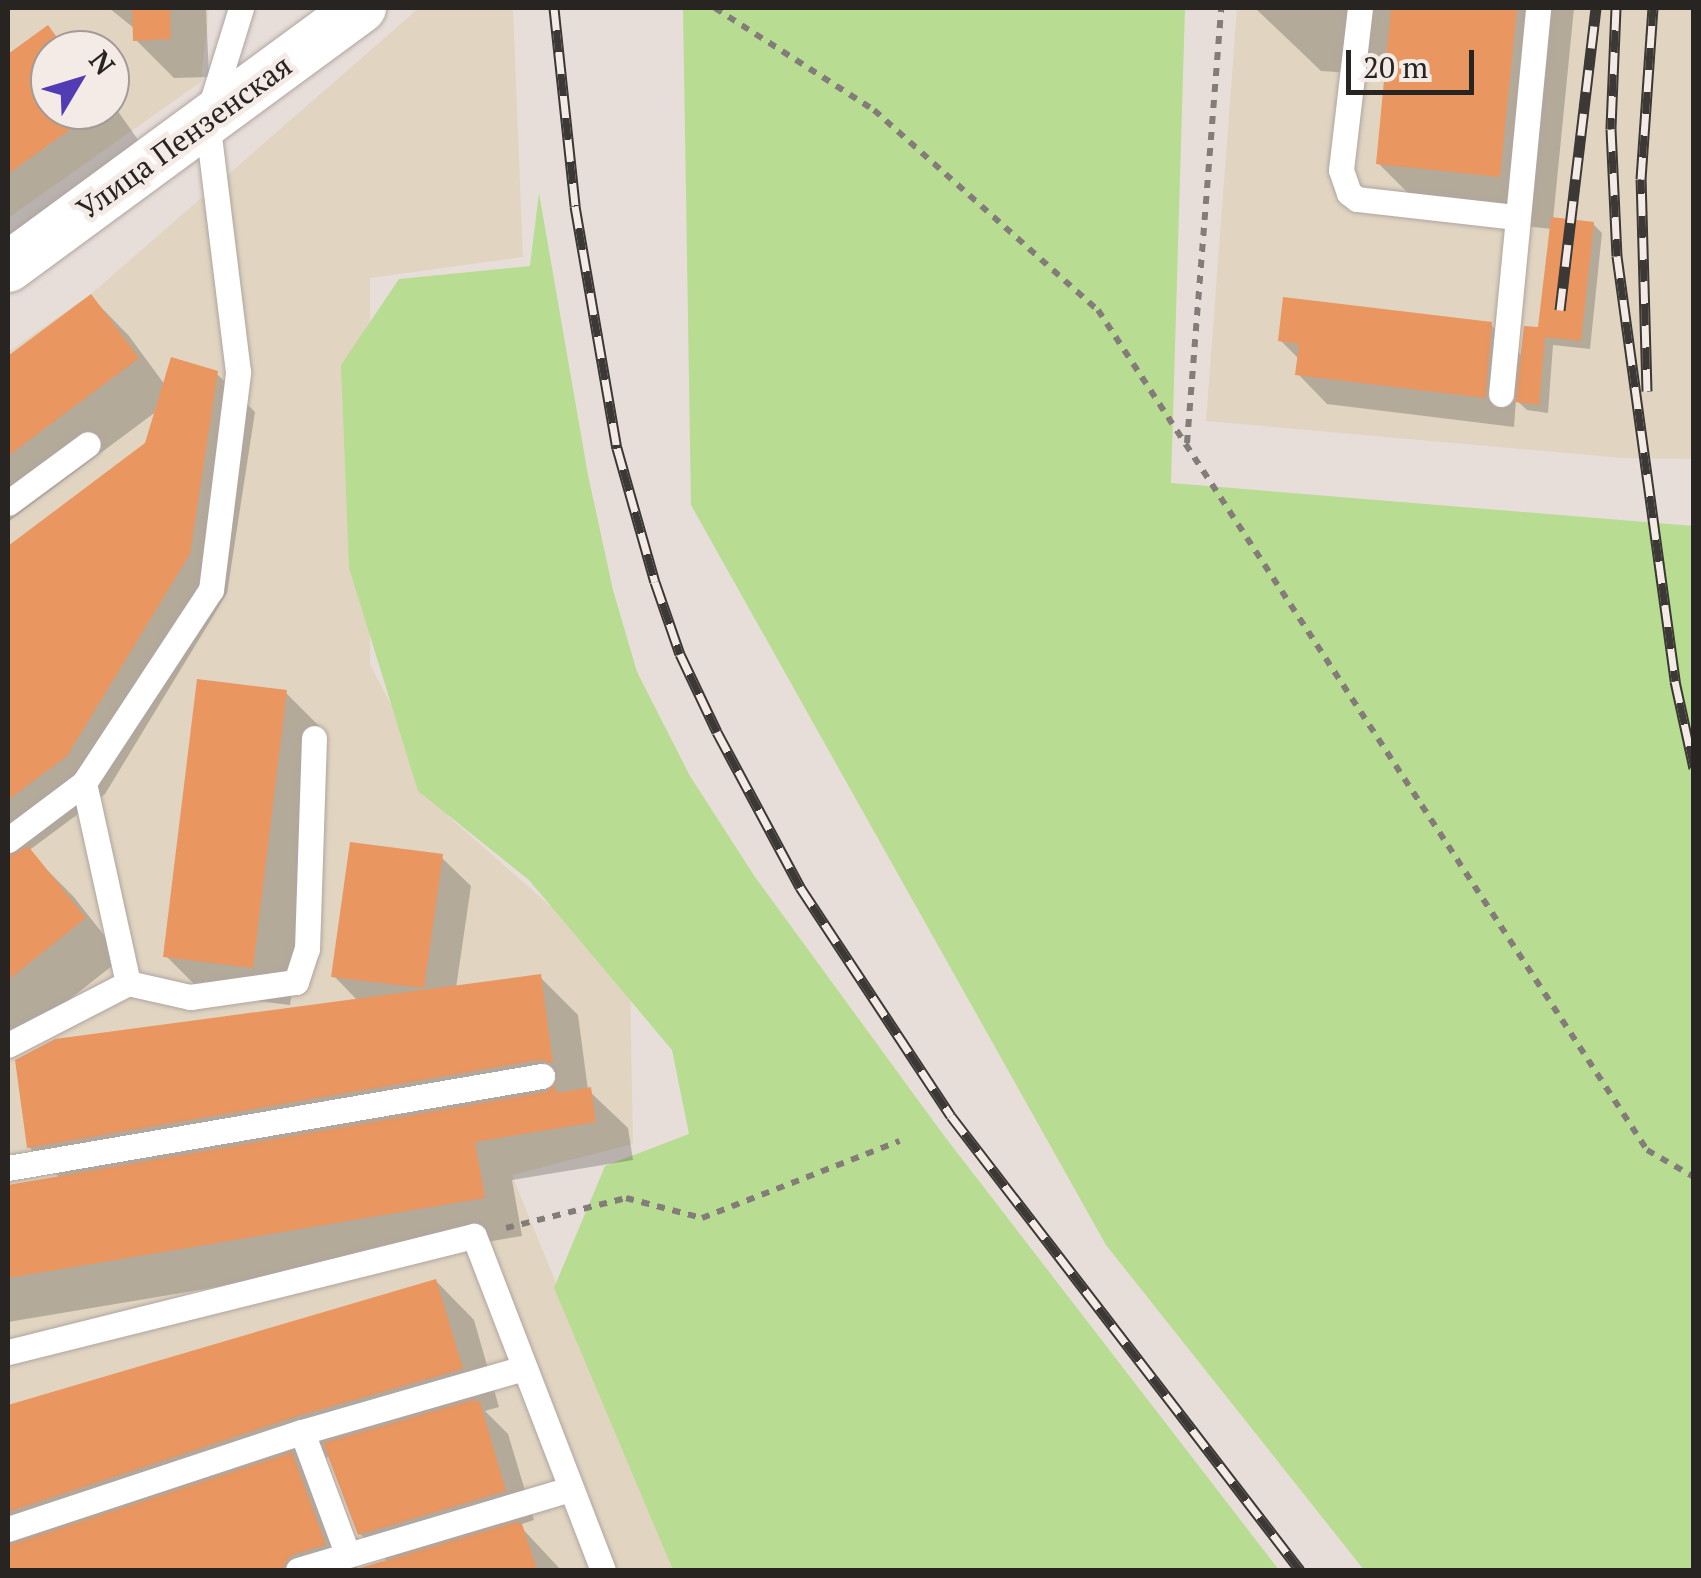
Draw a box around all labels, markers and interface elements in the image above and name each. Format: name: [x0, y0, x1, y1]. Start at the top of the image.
north arrow: [30, 30, 130, 130]
scale bar: [1351, 30, 1478, 92]
text: N: [81, 43, 124, 82]
street label: Улица Пензенская: [70, 47, 298, 227]
text: 20 m: [1363, 47, 1428, 87]

